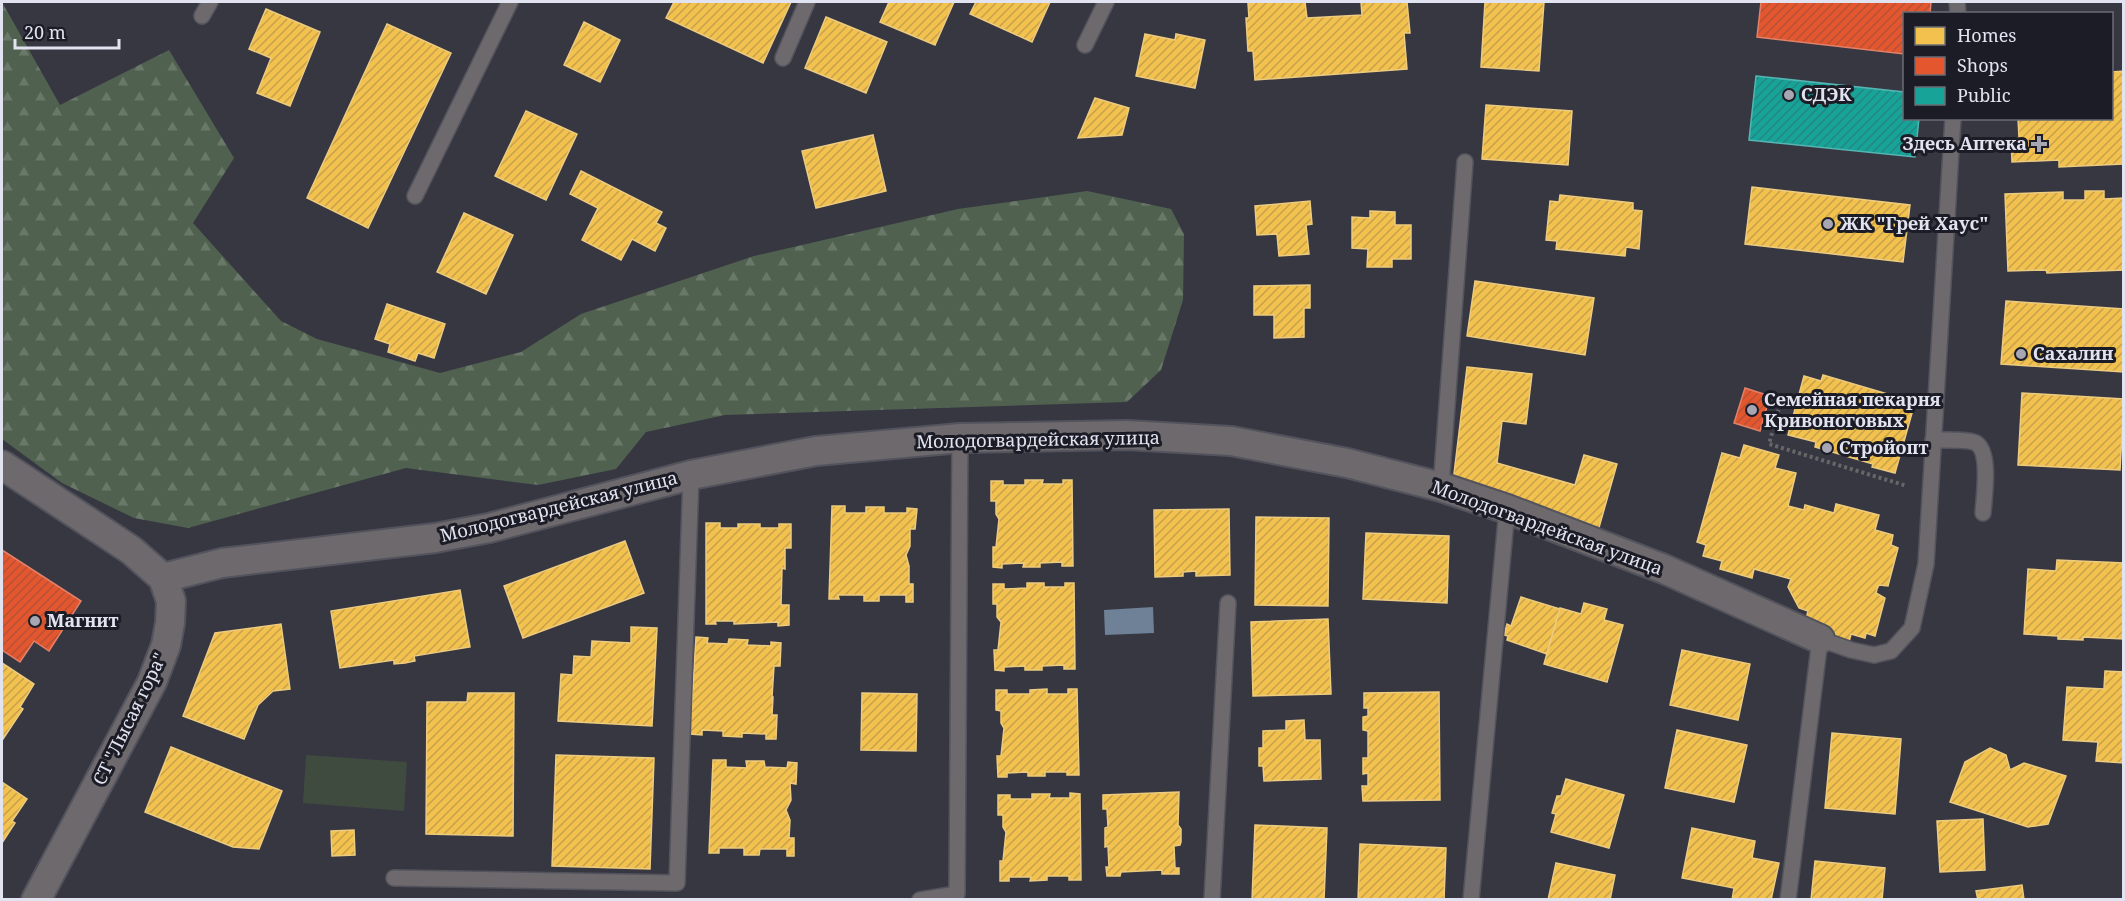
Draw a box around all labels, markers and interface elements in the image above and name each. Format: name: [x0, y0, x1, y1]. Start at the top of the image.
scale bar: [15, 12, 118, 50]
legend: [1903, 12, 2113, 120]
text: 20 m: [24, 20, 66, 44]
text: Homes: [1957, 23, 2016, 47]
text: Shops: [1957, 53, 2008, 77]
place label: СДЭК: [1801, 82, 1852, 106]
text: Public: [1957, 83, 2011, 107]
marker: СДЭК: [1782, 88, 1796, 102]
place label: Здесь Аптека: [1903, 131, 2027, 155]
marker: Здесь Аптека: [2032, 137, 2046, 151]
place label: ЖК "Грей Хаус": [1840, 211, 1988, 235]
marker: ЖК "Грей Хаус": [1821, 217, 1835, 231]
place label: Сахалин: [2033, 341, 2113, 365]
marker: Сахалин: [2014, 347, 2028, 361]
place label: Семейная пекарня Кривоноговых: [1764, 387, 1941, 432]
marker: Семейная пекарня Кривоноговых: [1745, 403, 1759, 417]
street label: Молодогвардейская улица: [916, 425, 1160, 453]
place label: Стройопт: [1839, 435, 1928, 459]
marker: Стройопт: [1820, 441, 1834, 455]
street label: Молодогвардейская улица: [438, 465, 680, 547]
street label: Молодогвардейская улица: [1429, 474, 1666, 580]
place label: Магнит: [47, 608, 119, 632]
marker: Магнит: [28, 614, 42, 628]
street label: СТ "Лысая гора": [87, 648, 172, 789]

